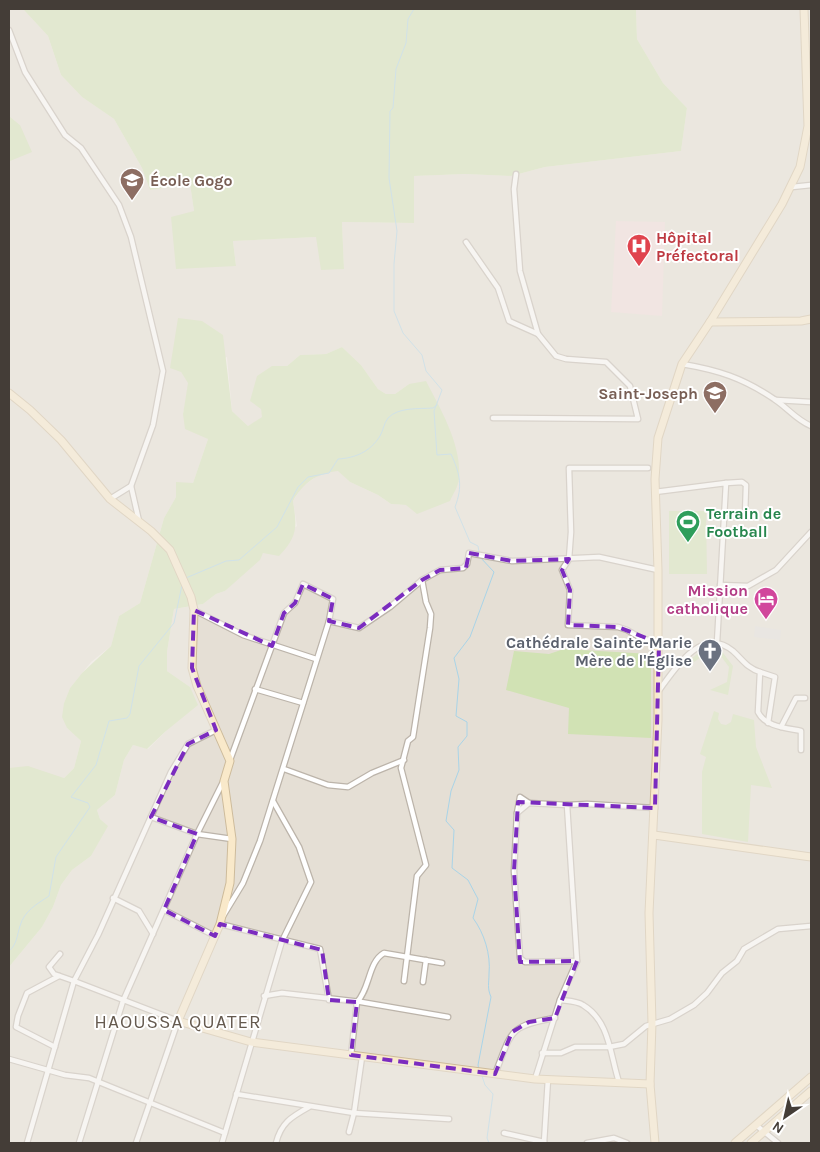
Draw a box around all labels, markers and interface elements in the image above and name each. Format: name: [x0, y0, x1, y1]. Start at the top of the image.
school or university icon: École Gogo: [119, 167, 145, 201]
place label: École Gogo: [150, 171, 233, 190]
place label: Hôpital Préfectoral: [656, 228, 739, 265]
hospital icon: Hôpital Préfectoral: [626, 233, 652, 267]
school or university icon: Saint-Joseph: [702, 380, 728, 414]
place label: Saint-Joseph: [598, 384, 698, 403]
place label: Terrain de Football: [706, 504, 781, 541]
sports icon: Terrain de Football: [675, 509, 701, 543]
place label: Mission catholique: [666, 581, 748, 618]
hotel icon: Mission catholique: [753, 586, 779, 620]
place label: Cathédrale Sainte-Marie Mère de l'Église: [506, 633, 692, 670]
church icon: Cathédrale Sainte-Marie Mère de l'Église: [697, 638, 723, 672]
district label: HAOUSSA QUATER: [94, 1011, 262, 1033]
north arrow: [760, 1092, 810, 1142]
text: N: [769, 1118, 787, 1137]

